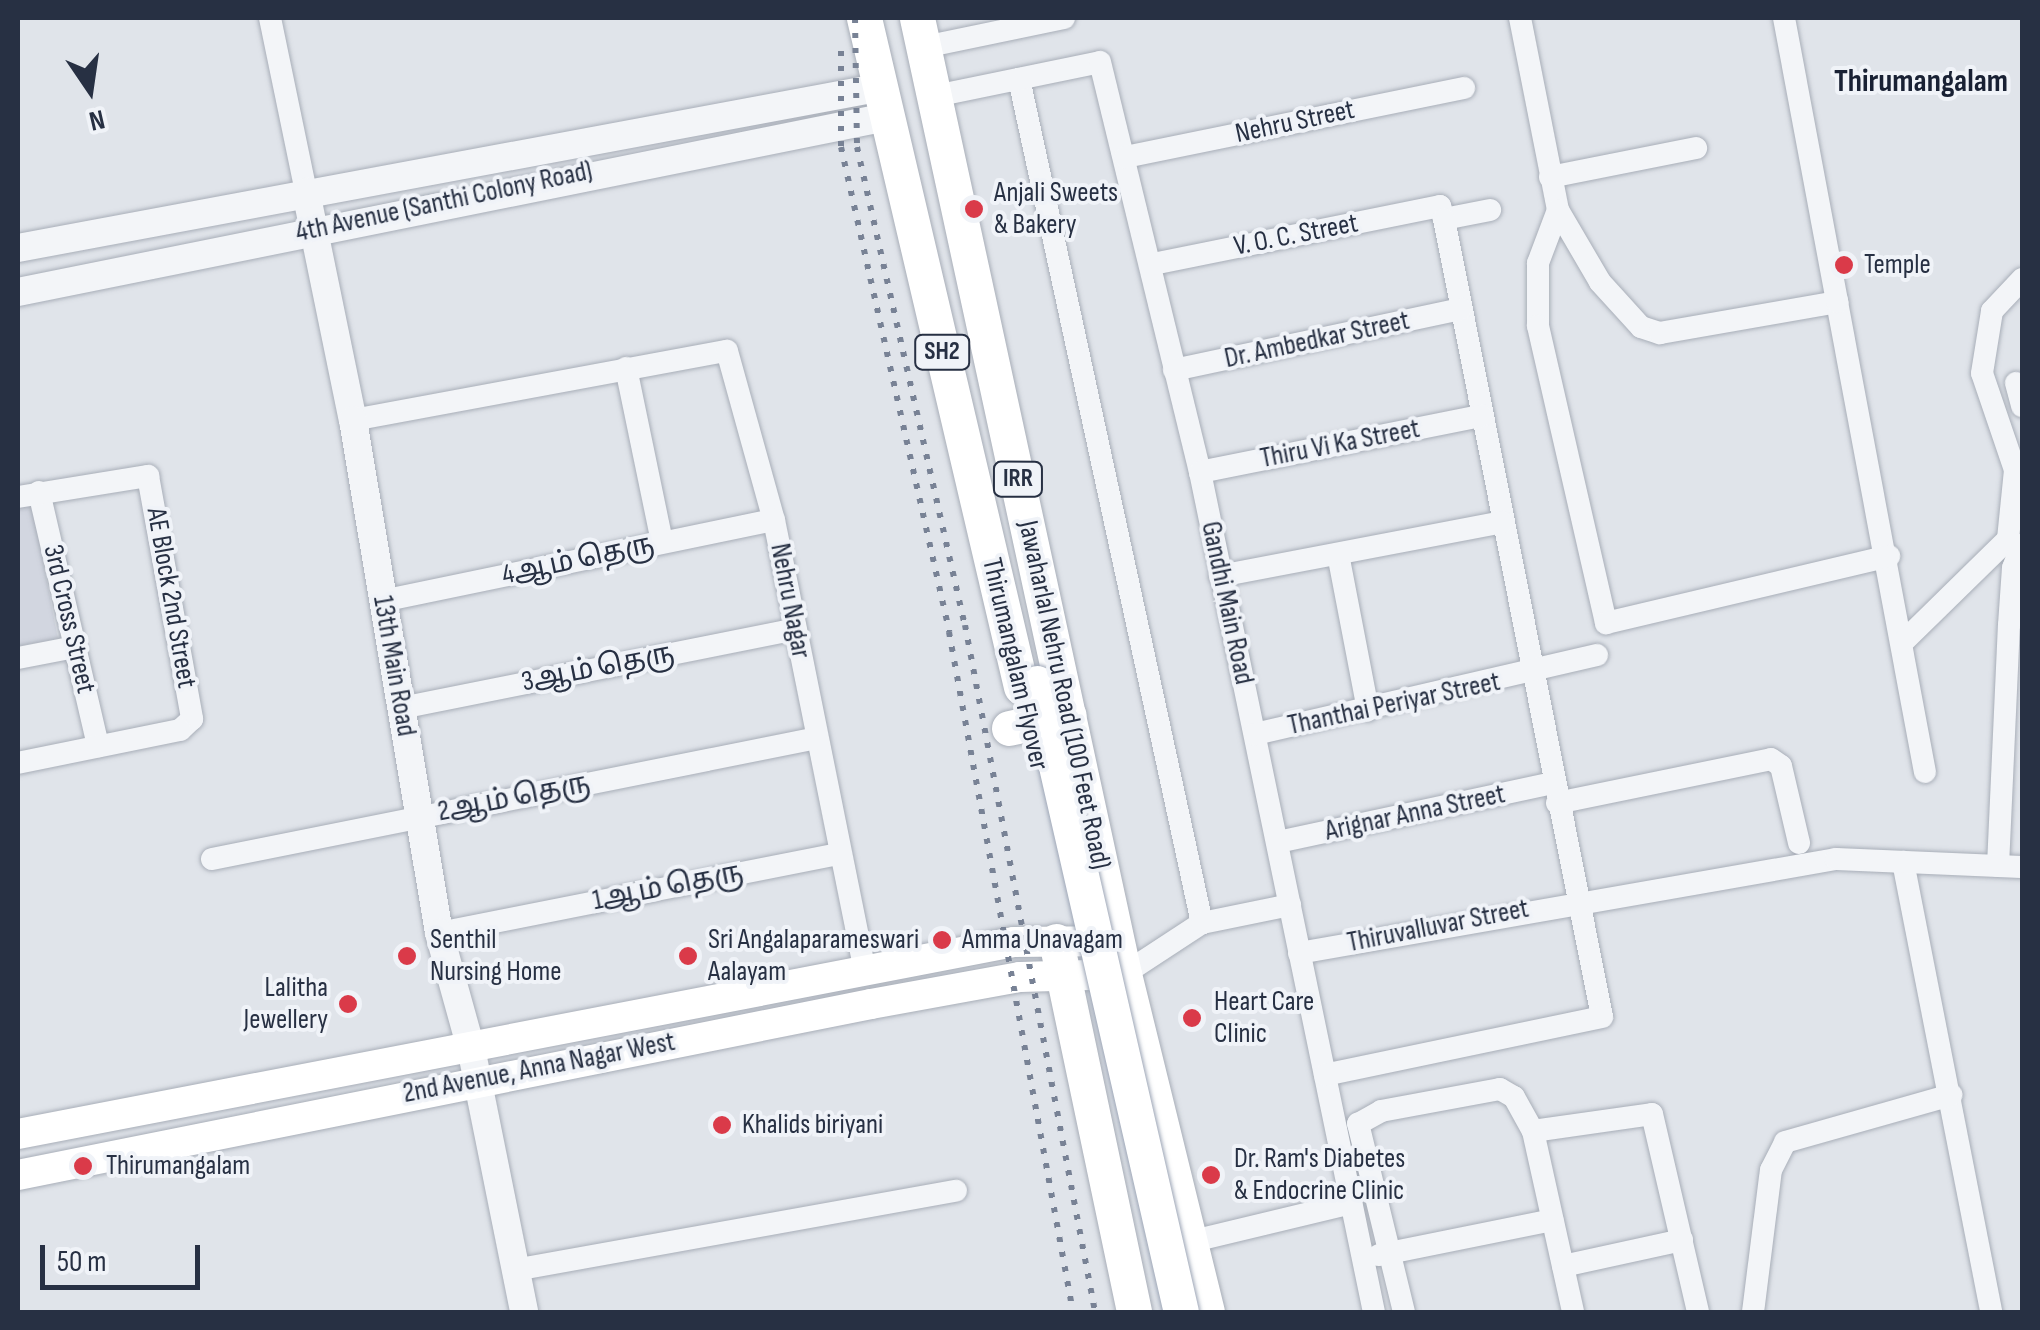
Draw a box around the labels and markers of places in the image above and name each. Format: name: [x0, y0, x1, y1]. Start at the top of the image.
place label: Anjali Sweets & Bakery: [994, 176, 1118, 242]
marker: Anjali Sweets & Bakery: [963, 198, 985, 220]
place label: Temple: [1864, 248, 1931, 282]
marker: Temple: [1833, 254, 1855, 276]
place label: Senthil Nursing Home: [430, 923, 562, 989]
place label: Sri Angalaparameswari Aalayam: [708, 923, 919, 989]
place label: Amma Unavagam: [962, 923, 1123, 957]
marker: Amma Unavagam: [931, 929, 953, 951]
marker: Senthil Nursing Home: [394, 943, 420, 969]
marker: Sri Angalaparameswari Aalayam: [677, 945, 699, 967]
place label: Lalitha Jewellery: [243, 971, 328, 1037]
place label: Heart Care Clinic: [1214, 985, 1314, 1051]
marker: Lalitha Jewellery: [337, 993, 359, 1015]
marker: Heart Care Clinic: [1179, 1005, 1205, 1031]
place label: Khalids biriyani: [742, 1108, 883, 1142]
marker: Khalids biriyani: [711, 1114, 733, 1136]
place label: Dr. Ram's Diabetes & Endocrine Clinic: [1234, 1142, 1405, 1208]
place label: Thirumangalam: [106, 1149, 250, 1183]
marker: Thirumangalam: [70, 1153, 96, 1179]
marker: Dr. Ram's Diabetes & Endocrine Clinic: [1198, 1162, 1224, 1188]

